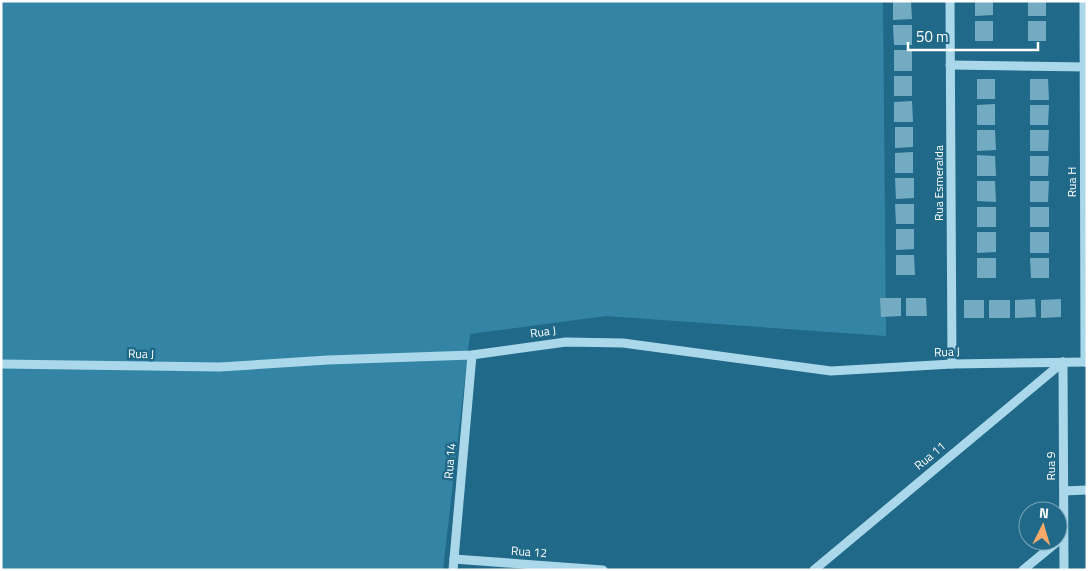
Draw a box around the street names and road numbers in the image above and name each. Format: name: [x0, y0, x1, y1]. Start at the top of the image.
street label: Rua Esmeralda: [929, 145, 948, 221]
street label: Rua H: [1062, 167, 1081, 197]
street label: Rua J: [529, 320, 557, 343]
street label: Rua J: [934, 342, 960, 361]
street label: Rua J: [128, 344, 154, 363]
street label: Rua 11: [910, 437, 950, 474]
street label: Rua 14: [438, 442, 461, 480]
street label: Rua 9: [1041, 451, 1060, 481]
street label: Rua 12: [511, 541, 548, 562]

